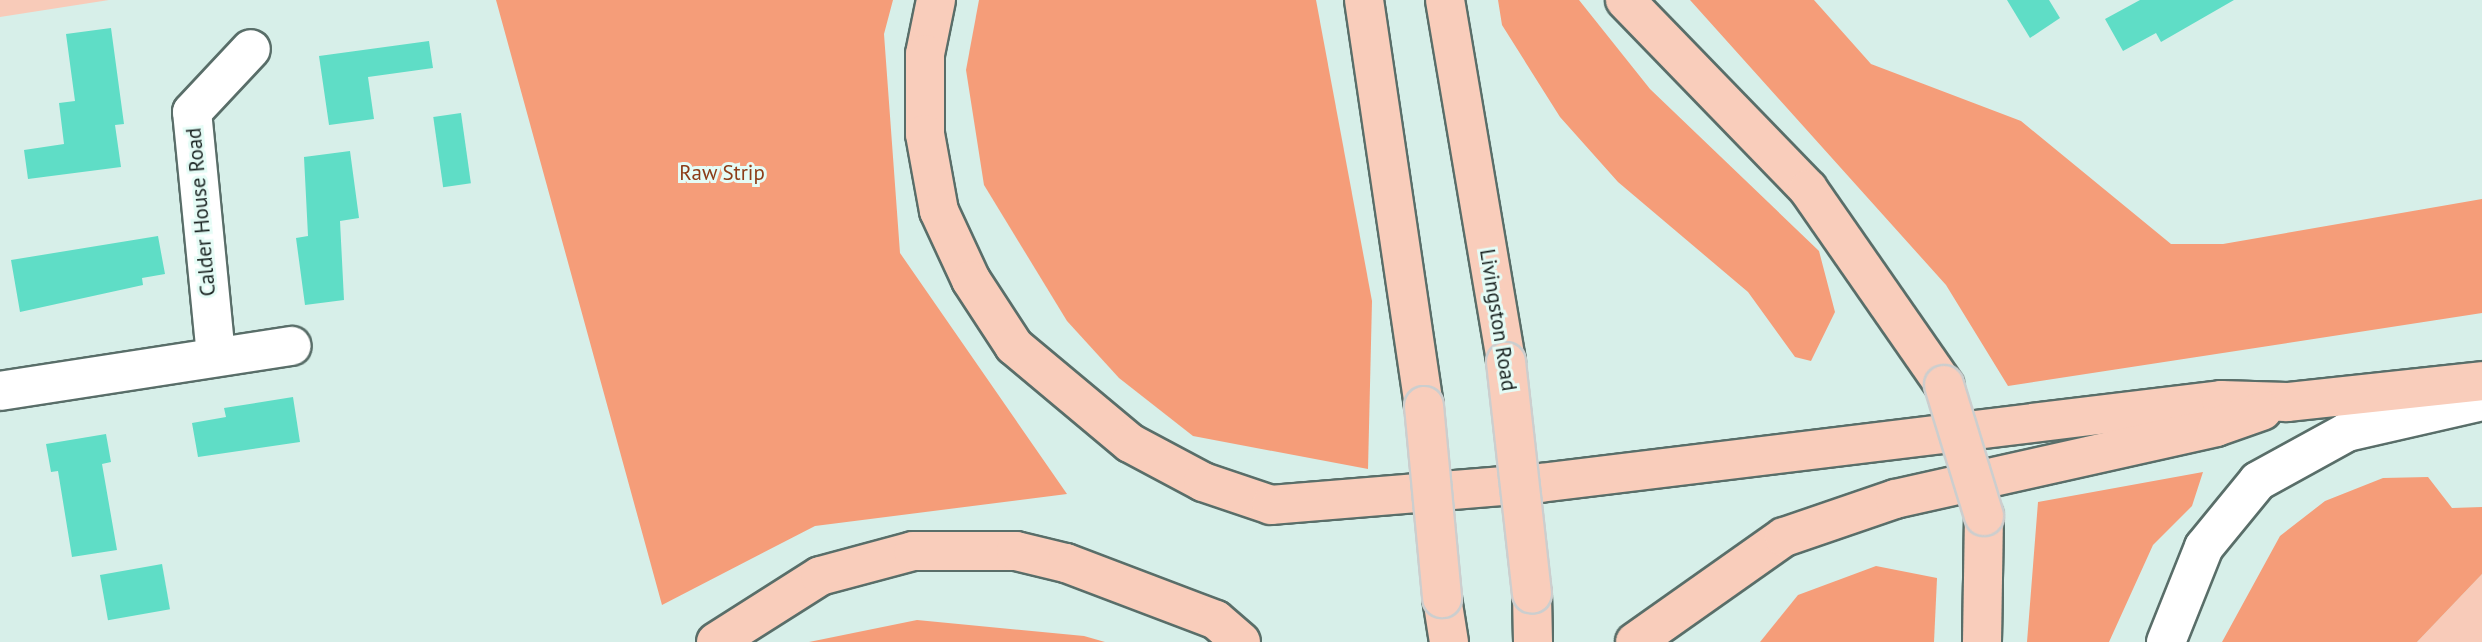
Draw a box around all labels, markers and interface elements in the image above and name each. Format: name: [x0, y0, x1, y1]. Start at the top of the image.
street label: Calder House Road: [181, 127, 221, 297]
park label: Raw Strip: [679, 160, 765, 186]
street label: Livingston Road: [1474, 247, 1522, 393]

